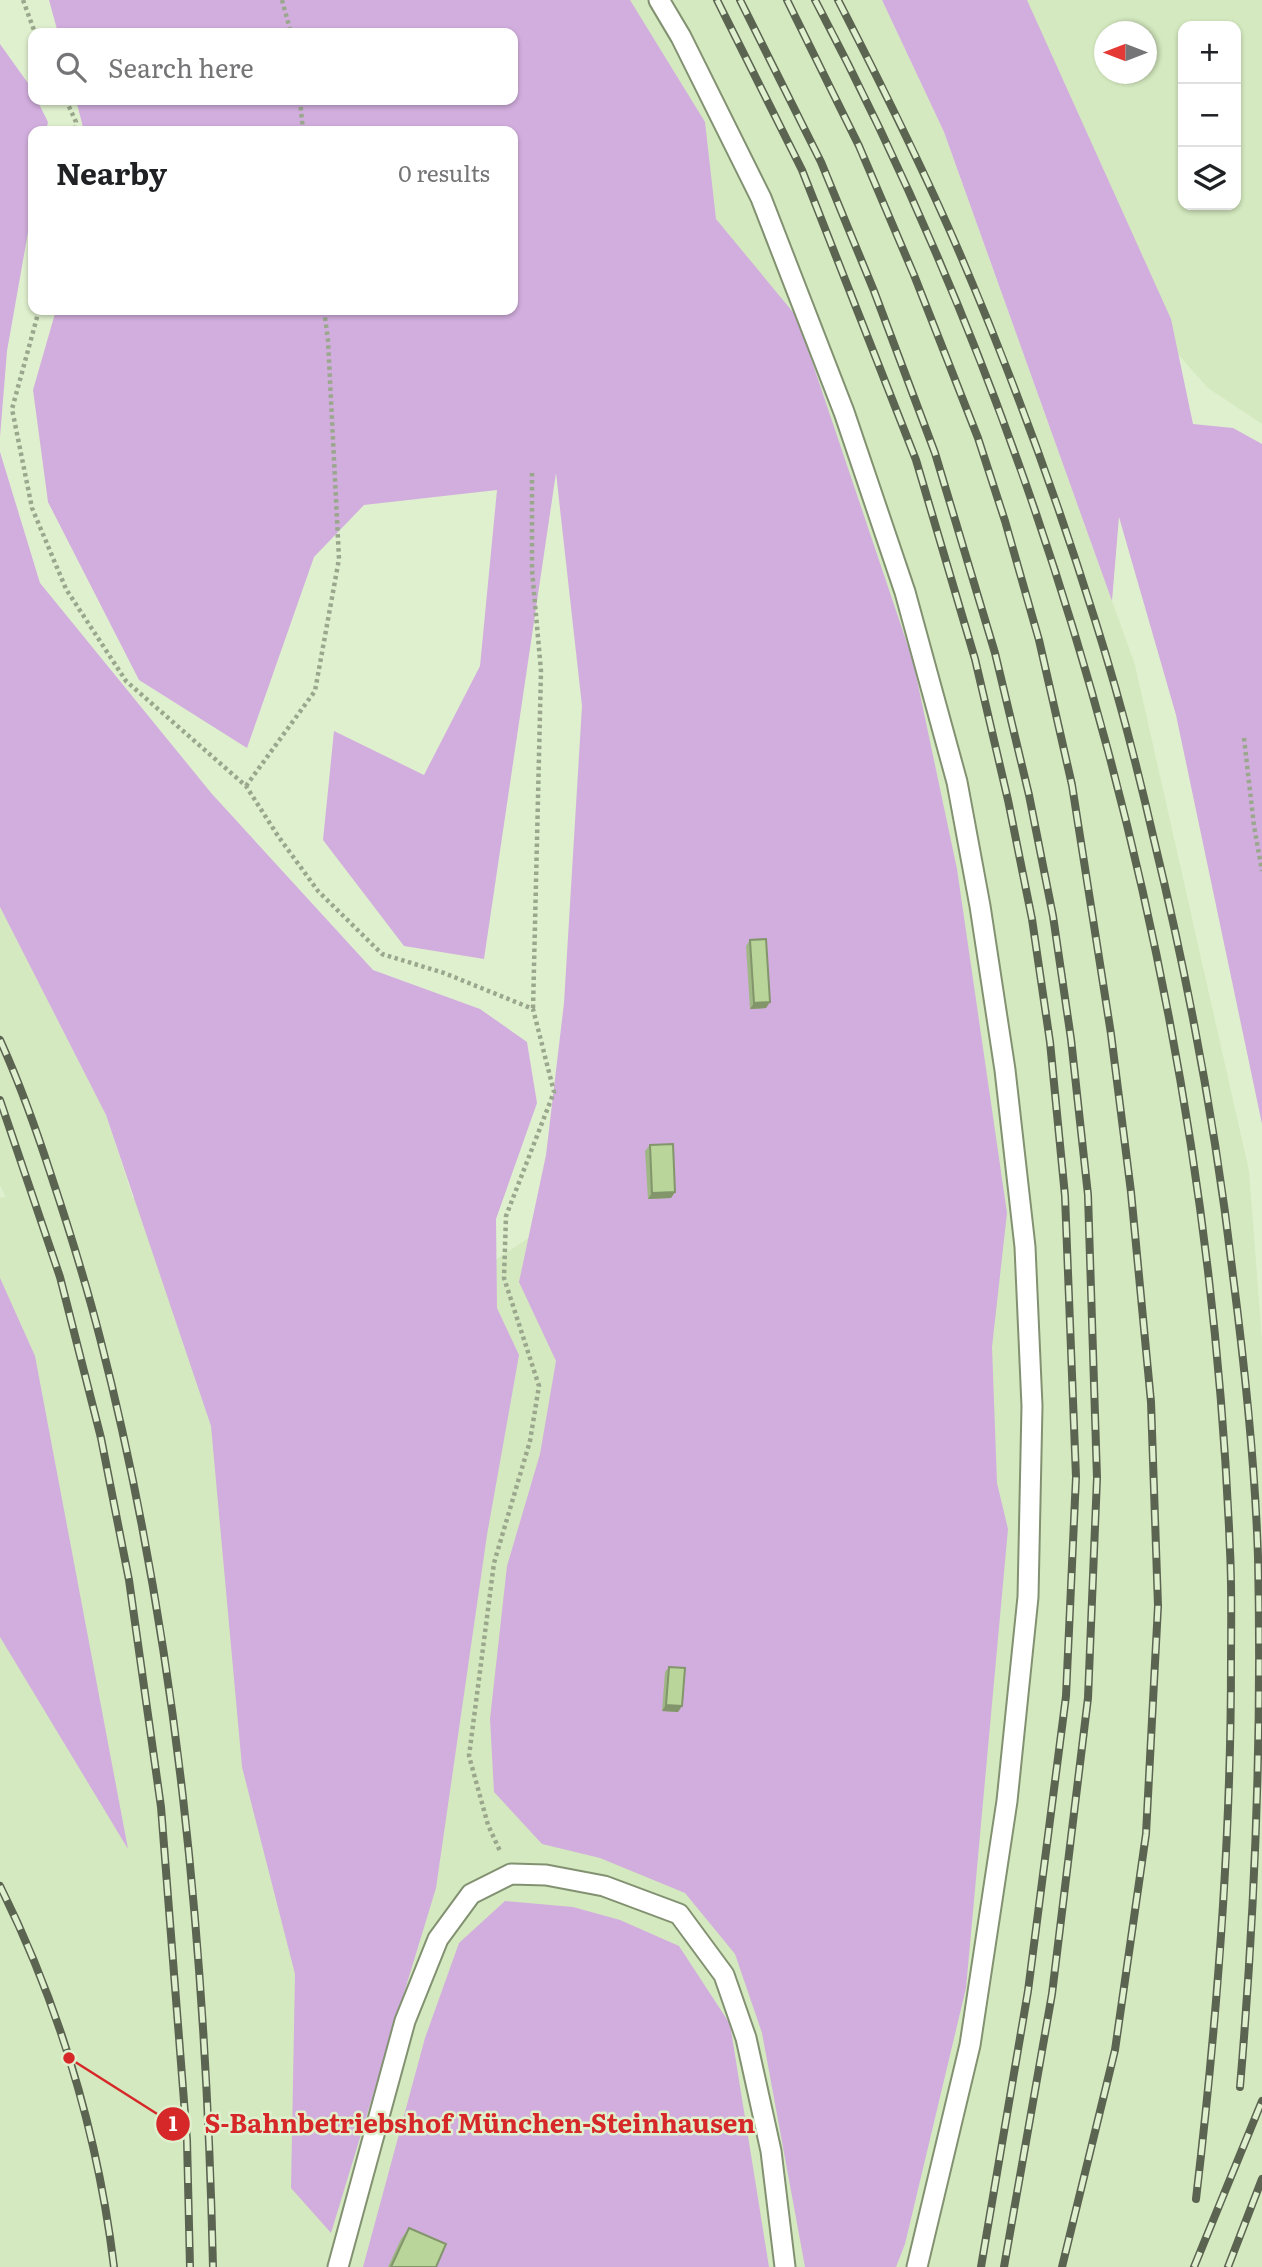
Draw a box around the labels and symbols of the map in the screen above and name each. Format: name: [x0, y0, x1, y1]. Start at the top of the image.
north arrow: [1094, 21, 1157, 84]
callout: S-Bahnbetriebshof München-Steinhausen: [155, 2100, 769, 2147]
text: S-Bahnbetriebshof München-Steinhausen: [205, 2102, 755, 2141]
text: 1: [169, 2106, 178, 2137]

